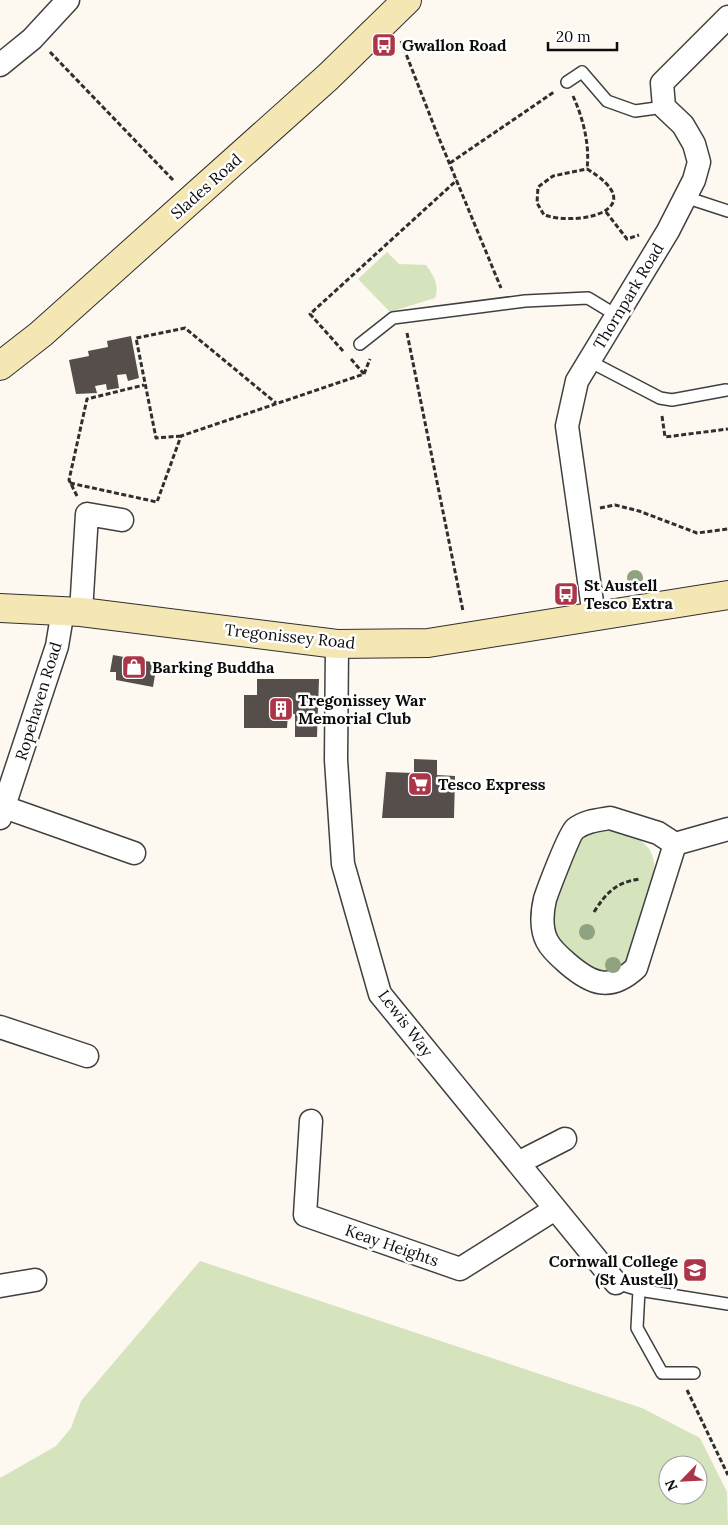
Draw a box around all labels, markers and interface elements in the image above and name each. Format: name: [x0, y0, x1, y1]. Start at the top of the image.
scale bar: [548, 20, 617, 52]
text: 20 m: [556, 27, 591, 46]
bus stop icon: Gwallon Road: [371, 32, 397, 58]
place label: Gwallon Road: [402, 35, 507, 55]
street label: Slades Road: [166, 149, 246, 223]
street label: Thornpark Road: [588, 239, 668, 353]
place label: St Austell Tesco Extra: [584, 575, 673, 613]
bus stop icon: St Austell Tesco Extra: [553, 581, 579, 607]
street label: Tregonissey Road: [224, 619, 357, 653]
street label: Ropehaven Road: [10, 639, 66, 763]
shop icon: Barking Buddha: [121, 654, 147, 680]
place label: Barking Buddha: [152, 657, 275, 677]
place label: Tregonissey War Memorial Club: [298, 690, 426, 728]
building icon: Tregonissey War Memorial Club: [268, 696, 294, 722]
supermarket icon: Tesco Express: [407, 771, 433, 797]
place label: Tesco Express: [438, 774, 546, 794]
street label: Lewis Way: [374, 986, 438, 1061]
street label: Keay Heights: [343, 1220, 441, 1270]
place label: Cornwall College (St Austell): [549, 1251, 678, 1290]
school or university icon: Cornwall College (St Austell): [682, 1257, 708, 1283]
north arrow: [658, 1455, 708, 1505]
text: N: [661, 1477, 682, 1494]

